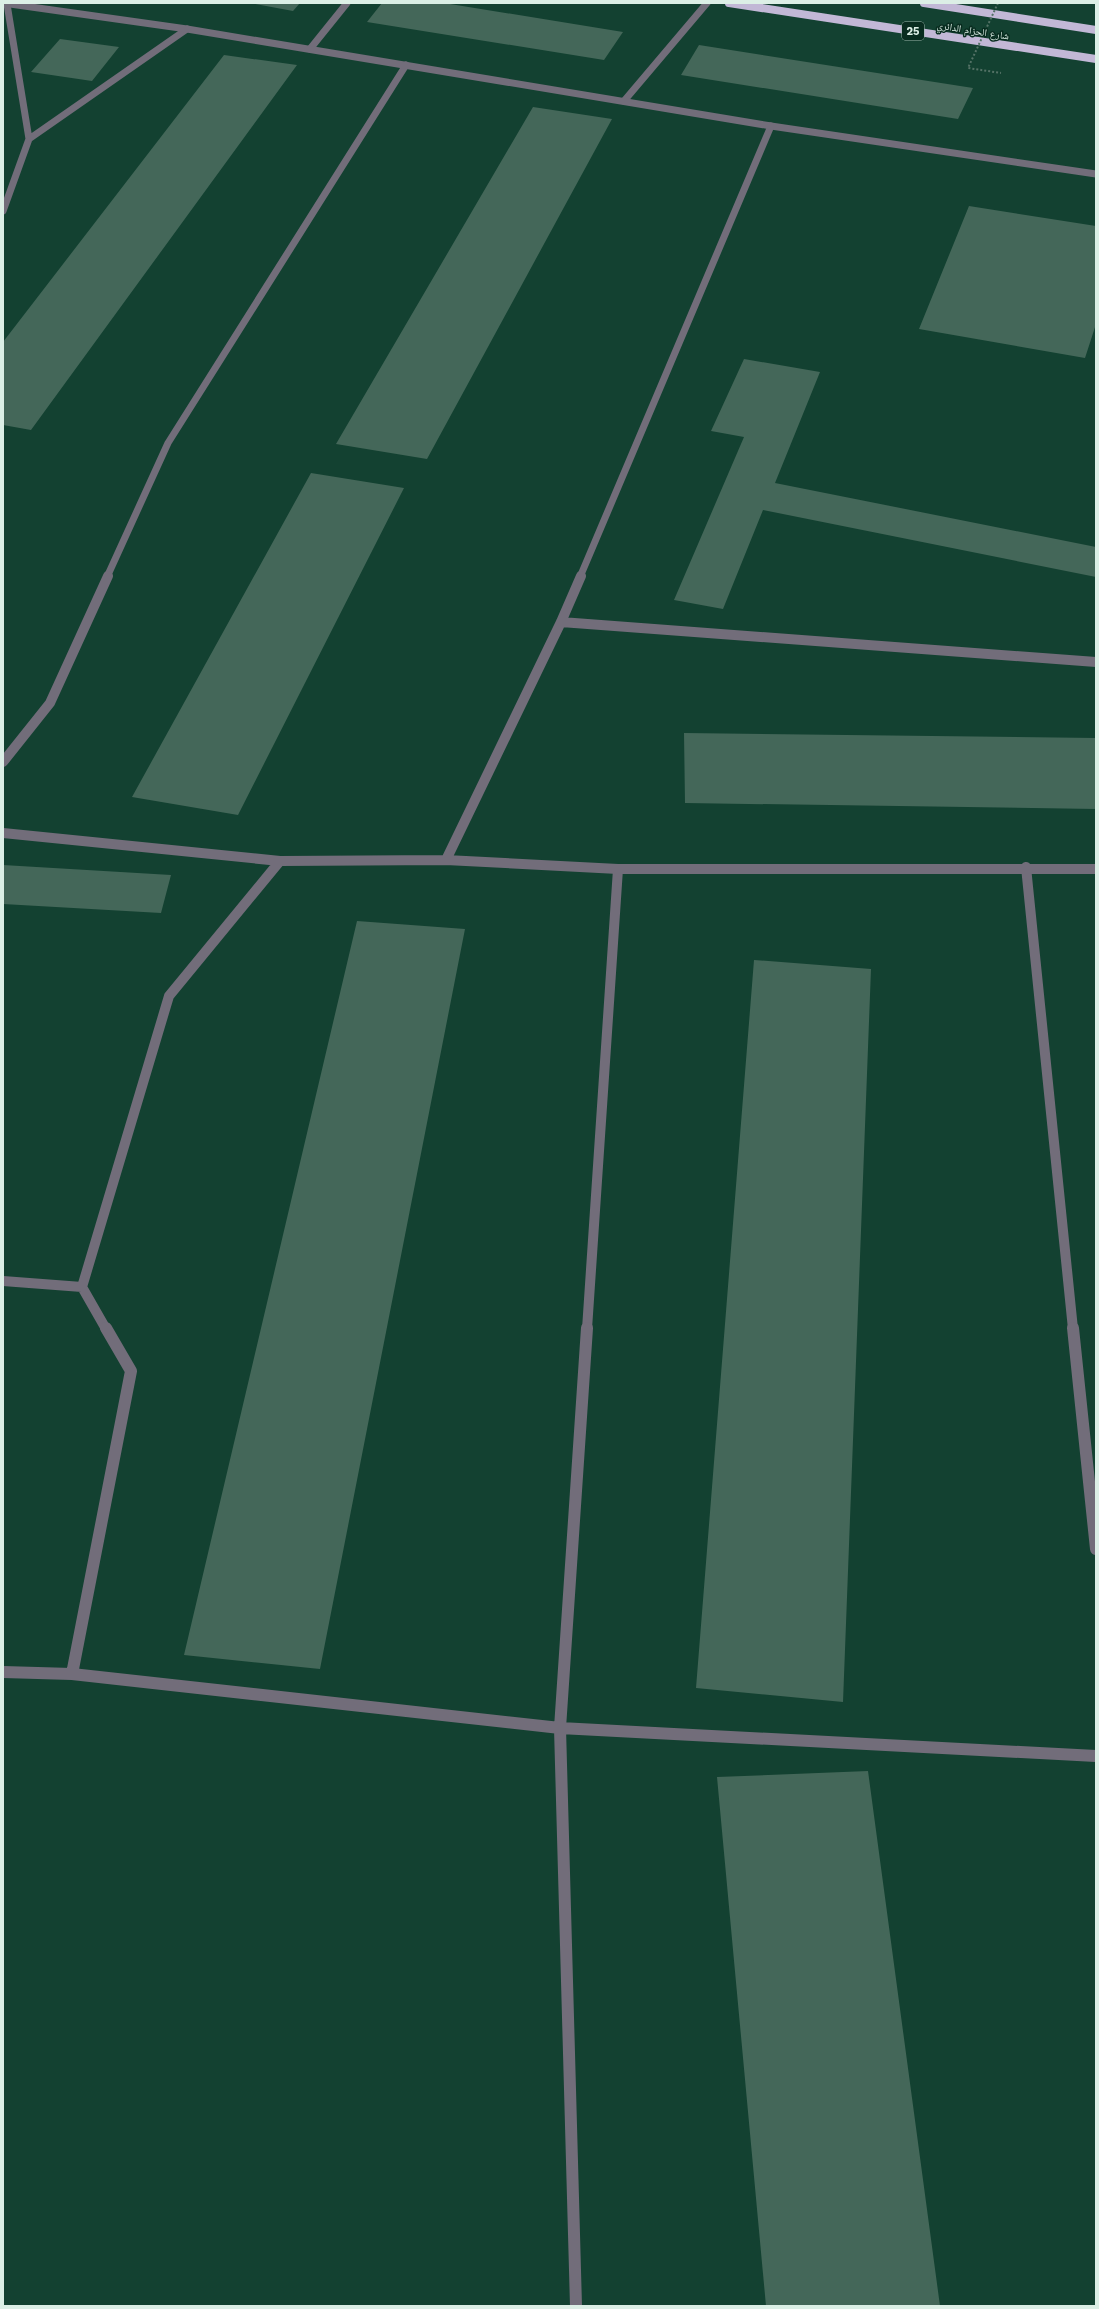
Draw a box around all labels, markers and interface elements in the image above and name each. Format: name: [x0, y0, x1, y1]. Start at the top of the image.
street label: شارع الحزام الدائري: [936, 19, 1010, 44]
road number: 25: [902, 22, 924, 40]

